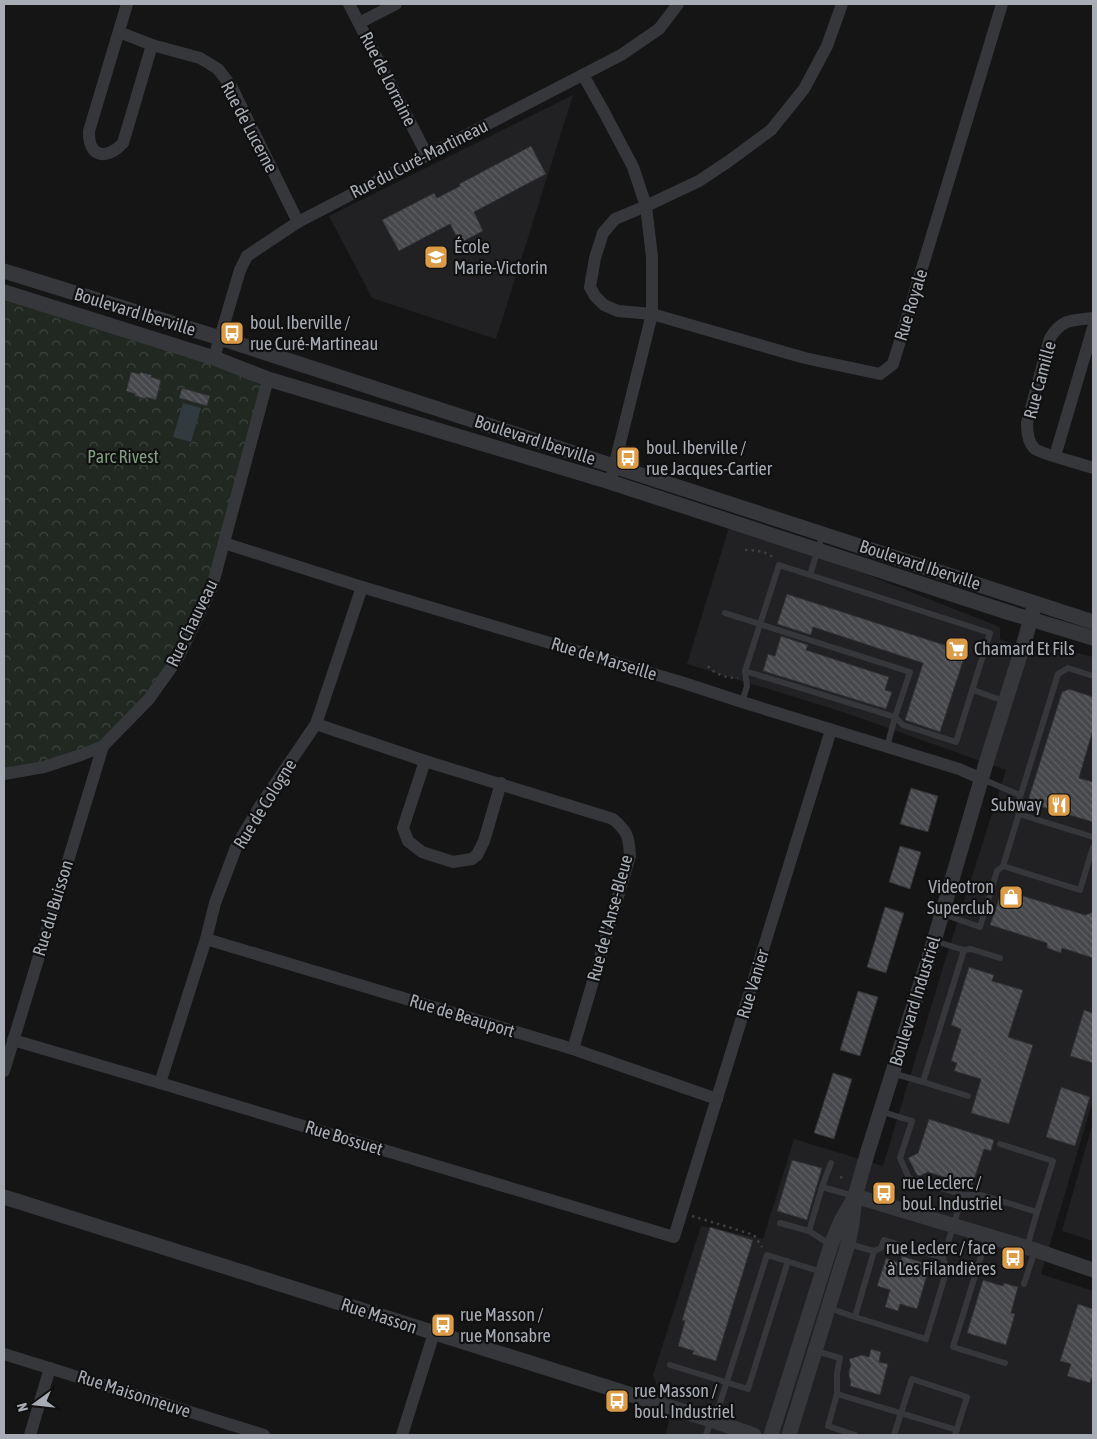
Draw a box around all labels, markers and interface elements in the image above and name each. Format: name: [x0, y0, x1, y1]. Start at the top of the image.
street label: Rue de Lorraine: [356, 28, 421, 129]
street label: Rue de Lucerne: [217, 78, 282, 176]
street label: Rue du Curé-Martineau: [346, 115, 491, 202]
place label: École Marie-Victorin: [454, 236, 548, 278]
school or university icon: École Marie-Victorin: [423, 244, 449, 270]
street label: Rue Royale: [890, 266, 931, 343]
street label: Boulevard Iberville: [72, 283, 198, 340]
place label: boul. Iberville / rue Curé-Martineau: [250, 312, 378, 354]
bus stop icon: boul. Iberville / rue Curé-Martineau: [219, 320, 245, 346]
street label: Rue Camille: [1019, 339, 1060, 421]
street label: Boulevard Iberville: [472, 410, 598, 469]
place label: boul. Iberville / rue Jacques-Cartier: [646, 437, 773, 479]
bus stop icon: boul. Iberville / rue Jacques-Cartier: [615, 445, 641, 471]
park label: Parc Rivest: [87, 446, 159, 467]
street label: Boulevard Iberville: [857, 535, 983, 594]
street label: Rue Chauveau: [161, 576, 222, 670]
street label: Rue de Marseille: [549, 632, 660, 685]
supermarket icon: Chamard Et Fils: [944, 636, 970, 662]
place label: Chamard Et Fils: [974, 638, 1075, 659]
street label: Rue de Cologne: [229, 755, 300, 852]
restaurant icon: Subway: [1046, 792, 1072, 818]
place label: Subway: [991, 794, 1042, 815]
street label: Rue de l'Anse-Bleue: [583, 852, 636, 983]
street label: Rue du Buisson: [28, 857, 77, 958]
place label: Videotron Superclub: [927, 876, 994, 918]
shop icon: Videotron Superclub: [998, 884, 1024, 910]
street label: Boulevard Industriel: [885, 933, 944, 1068]
street label: Rue Vanier: [732, 946, 773, 1021]
street label: Rue de Beauport: [407, 990, 517, 1041]
street label: Rue Bossuet: [303, 1116, 386, 1159]
place label: rue Leclerc / boul. Industriel: [902, 1172, 1003, 1214]
bus stop icon: rue Leclerc / boul. Industriel: [871, 1180, 897, 1206]
place label: rue Leclerc / face à Les Filandières: [886, 1237, 996, 1279]
bus stop icon: rue Leclerc / face à Les Filandières: [1000, 1245, 1026, 1271]
street label: Rue Masson: [338, 1293, 420, 1338]
place label: rue Masson / rue Monsabre: [460, 1304, 551, 1346]
bus stop icon: rue Masson / rue Monsabre: [430, 1312, 456, 1338]
street label: Rue Maisonneuve: [75, 1365, 193, 1422]
north arrow: [10, 1379, 60, 1429]
place label: rue Masson / boul. Industriel: [634, 1380, 735, 1422]
bus stop icon: rue Masson / boul. Industriel: [604, 1388, 630, 1414]
text: N: [14, 1401, 31, 1413]

